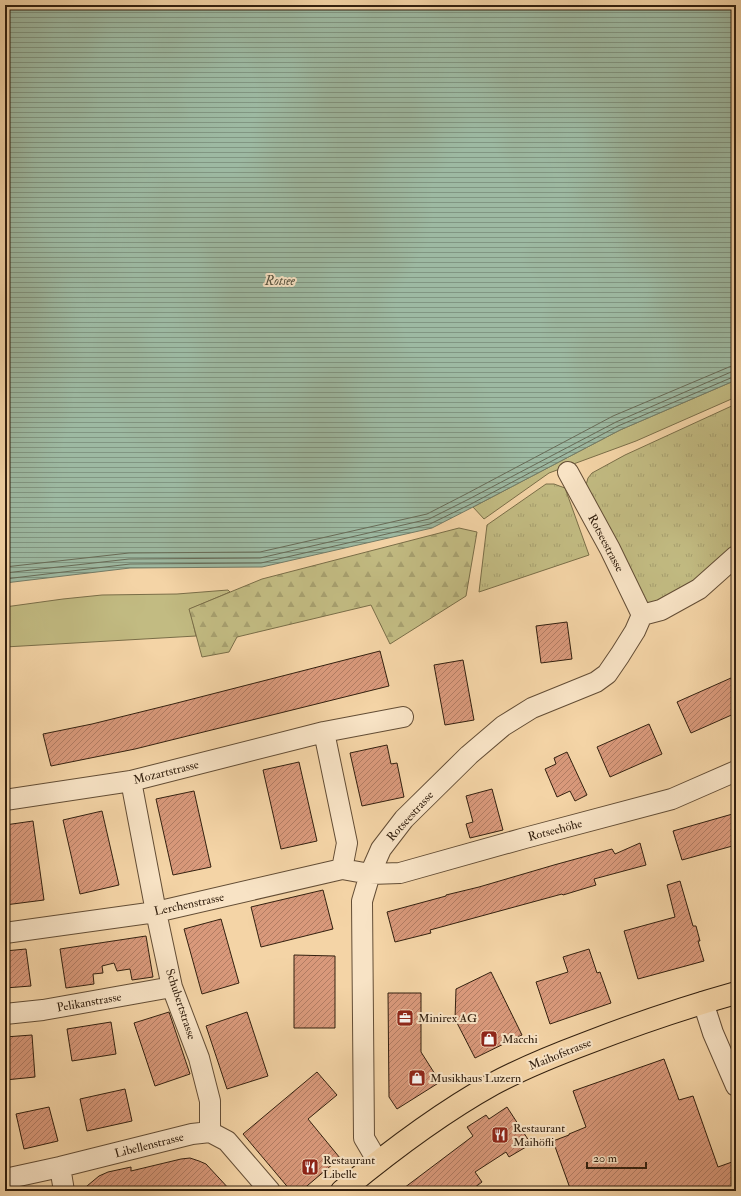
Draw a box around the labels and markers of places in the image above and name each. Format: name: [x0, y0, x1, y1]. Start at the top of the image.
office icon: Minirex AG: [395, 1008, 415, 1028]
place label: Minirex AG: [418, 1011, 477, 1026]
shop icon: Macchi: [479, 1029, 499, 1049]
place label: Macchi: [502, 1032, 538, 1047]
shop icon: Musikhaus Luzern: [407, 1068, 427, 1088]
place label: Musikhaus Luzern: [430, 1071, 521, 1086]
place label: Restaurant Maihöfli: [513, 1121, 565, 1150]
restaurant icon: Restaurant Maihöfli: [490, 1125, 510, 1145]
place label: Restaurant Libelle: [323, 1153, 375, 1182]
restaurant icon: Restaurant Libelle: [300, 1157, 320, 1177]

